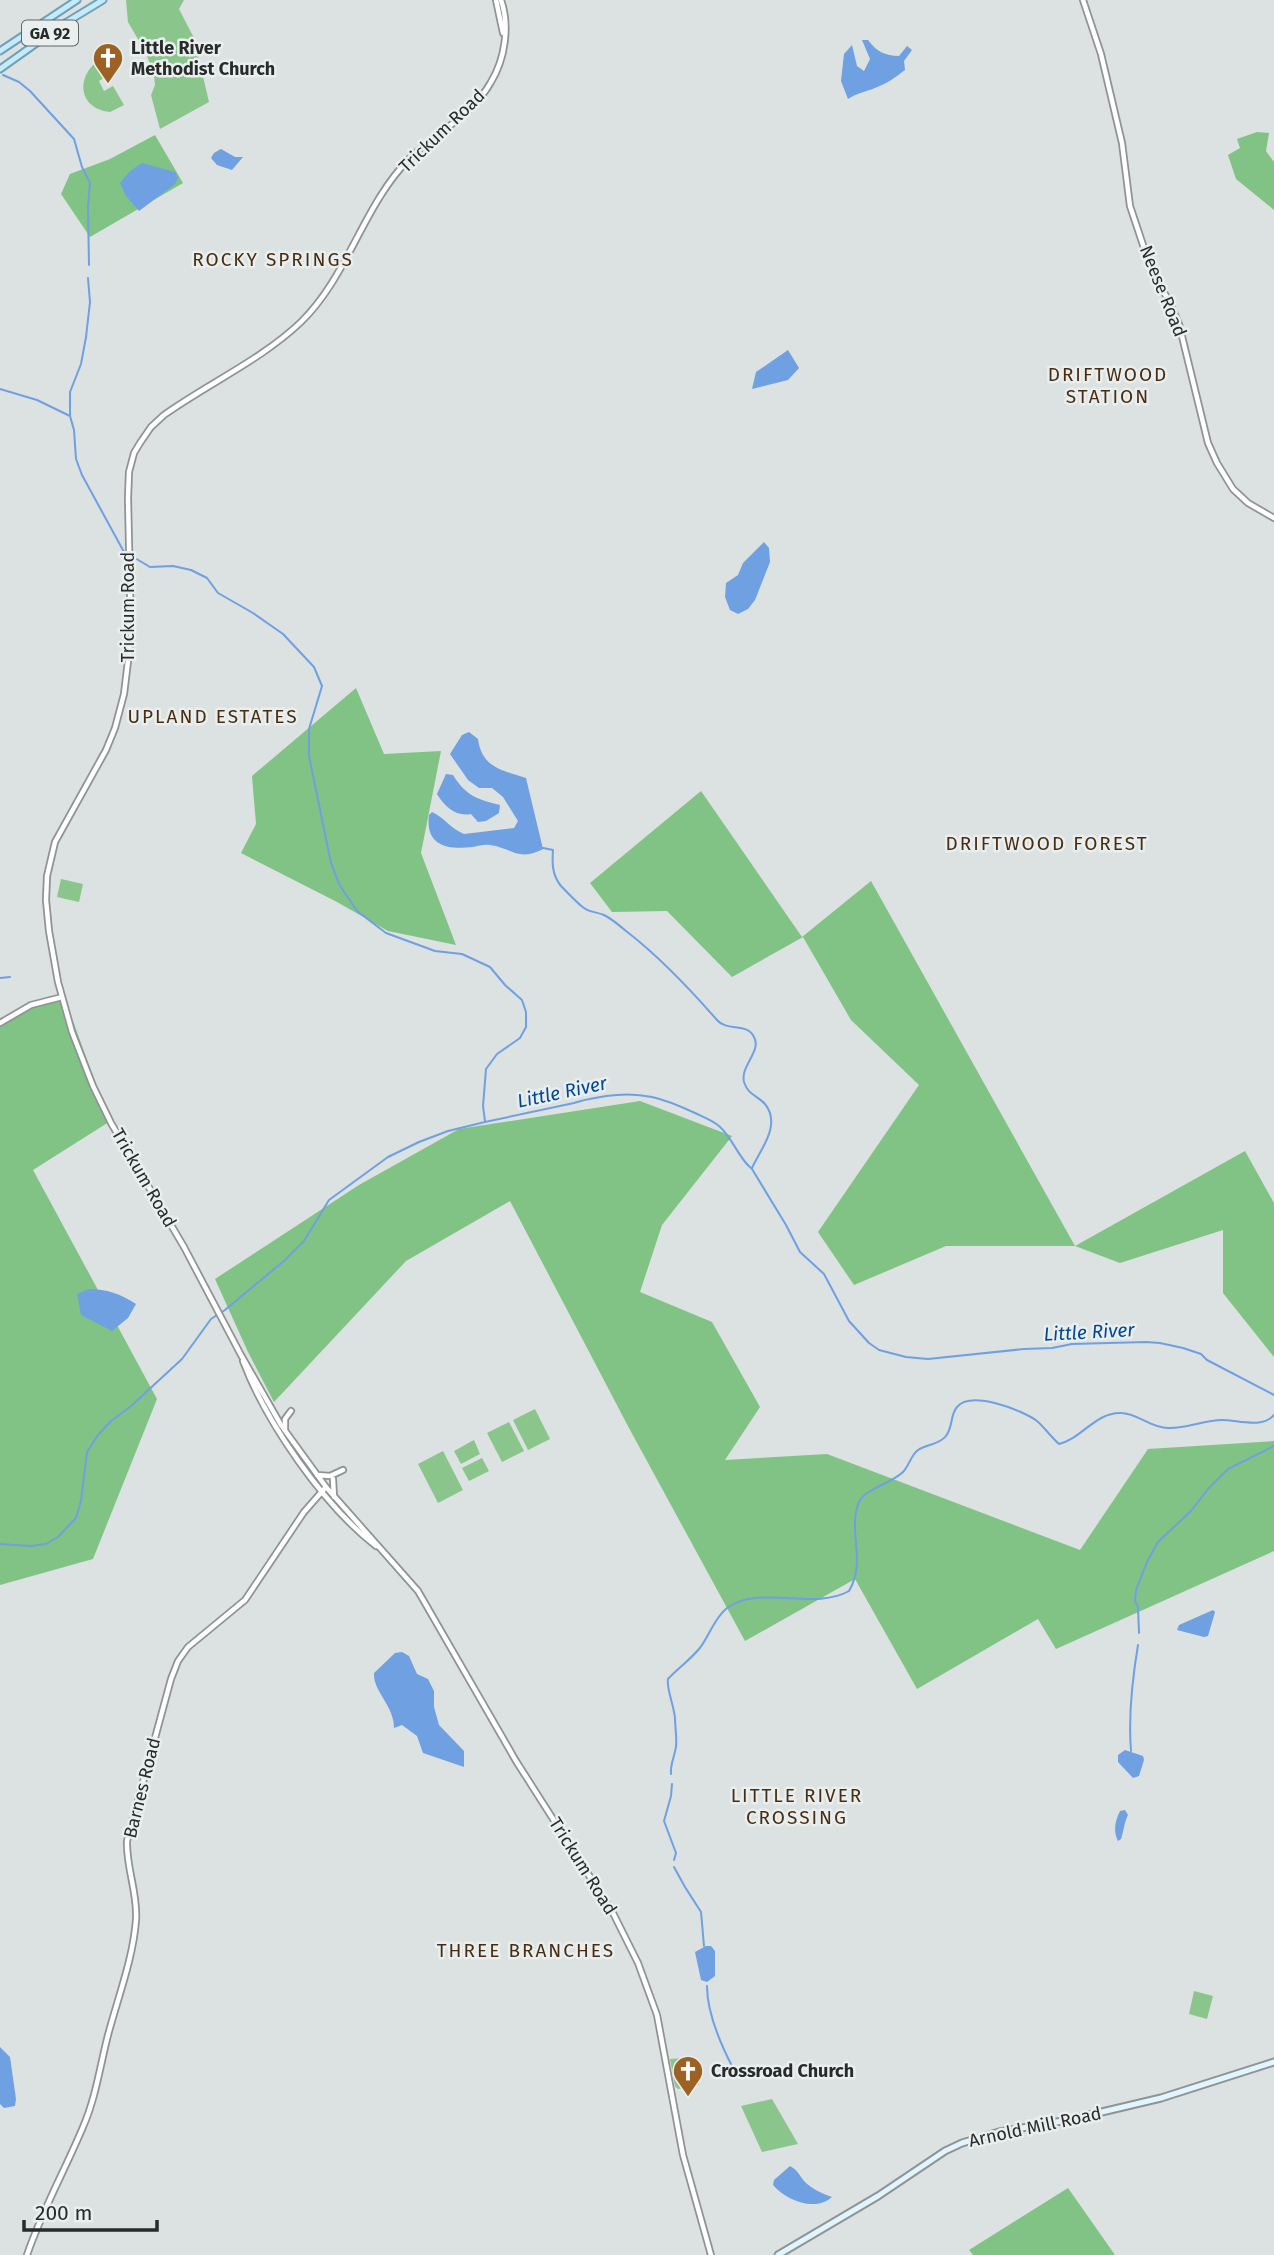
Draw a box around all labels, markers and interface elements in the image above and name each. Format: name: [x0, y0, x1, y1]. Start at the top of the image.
road number: GA 92: [22, 20, 78, 46]
place label: Little River Methodist Church: [131, 37, 275, 80]
church icon: Little River Methodist Church: [91, 41, 125, 85]
street label: Trickum Road: [395, 85, 489, 177]
street label: Neese Road: [1135, 242, 1191, 340]
district label: ROCKY SPRINGS: [192, 248, 354, 271]
district label: DRIFTWOOD STATION: [1048, 363, 1168, 408]
street label: Trickum Road: [117, 552, 139, 662]
district label: UPLAND ESTATES: [127, 705, 299, 728]
district label: DRIFTWOOD FOREST: [945, 832, 1149, 855]
water label: Little River: [515, 1071, 610, 1113]
street label: Trickum Road: [107, 1125, 181, 1231]
water label: Little River: [1043, 1318, 1136, 1346]
street label: Barnes Road: [119, 1735, 165, 1841]
district label: LITTLE RIVER CROSSING: [731, 1784, 863, 1829]
street label: Trickum Road: [544, 1813, 622, 1919]
district label: THREE BRANCHES: [437, 1939, 615, 1962]
church icon: Crossroad Church: [671, 2054, 705, 2098]
place label: Crossroad Church: [711, 2060, 854, 2082]
street label: Arnold Mill Road: [967, 2102, 1103, 2152]
scale bar: [24, 2188, 158, 2232]
text: 200 m: [35, 2200, 92, 2226]

